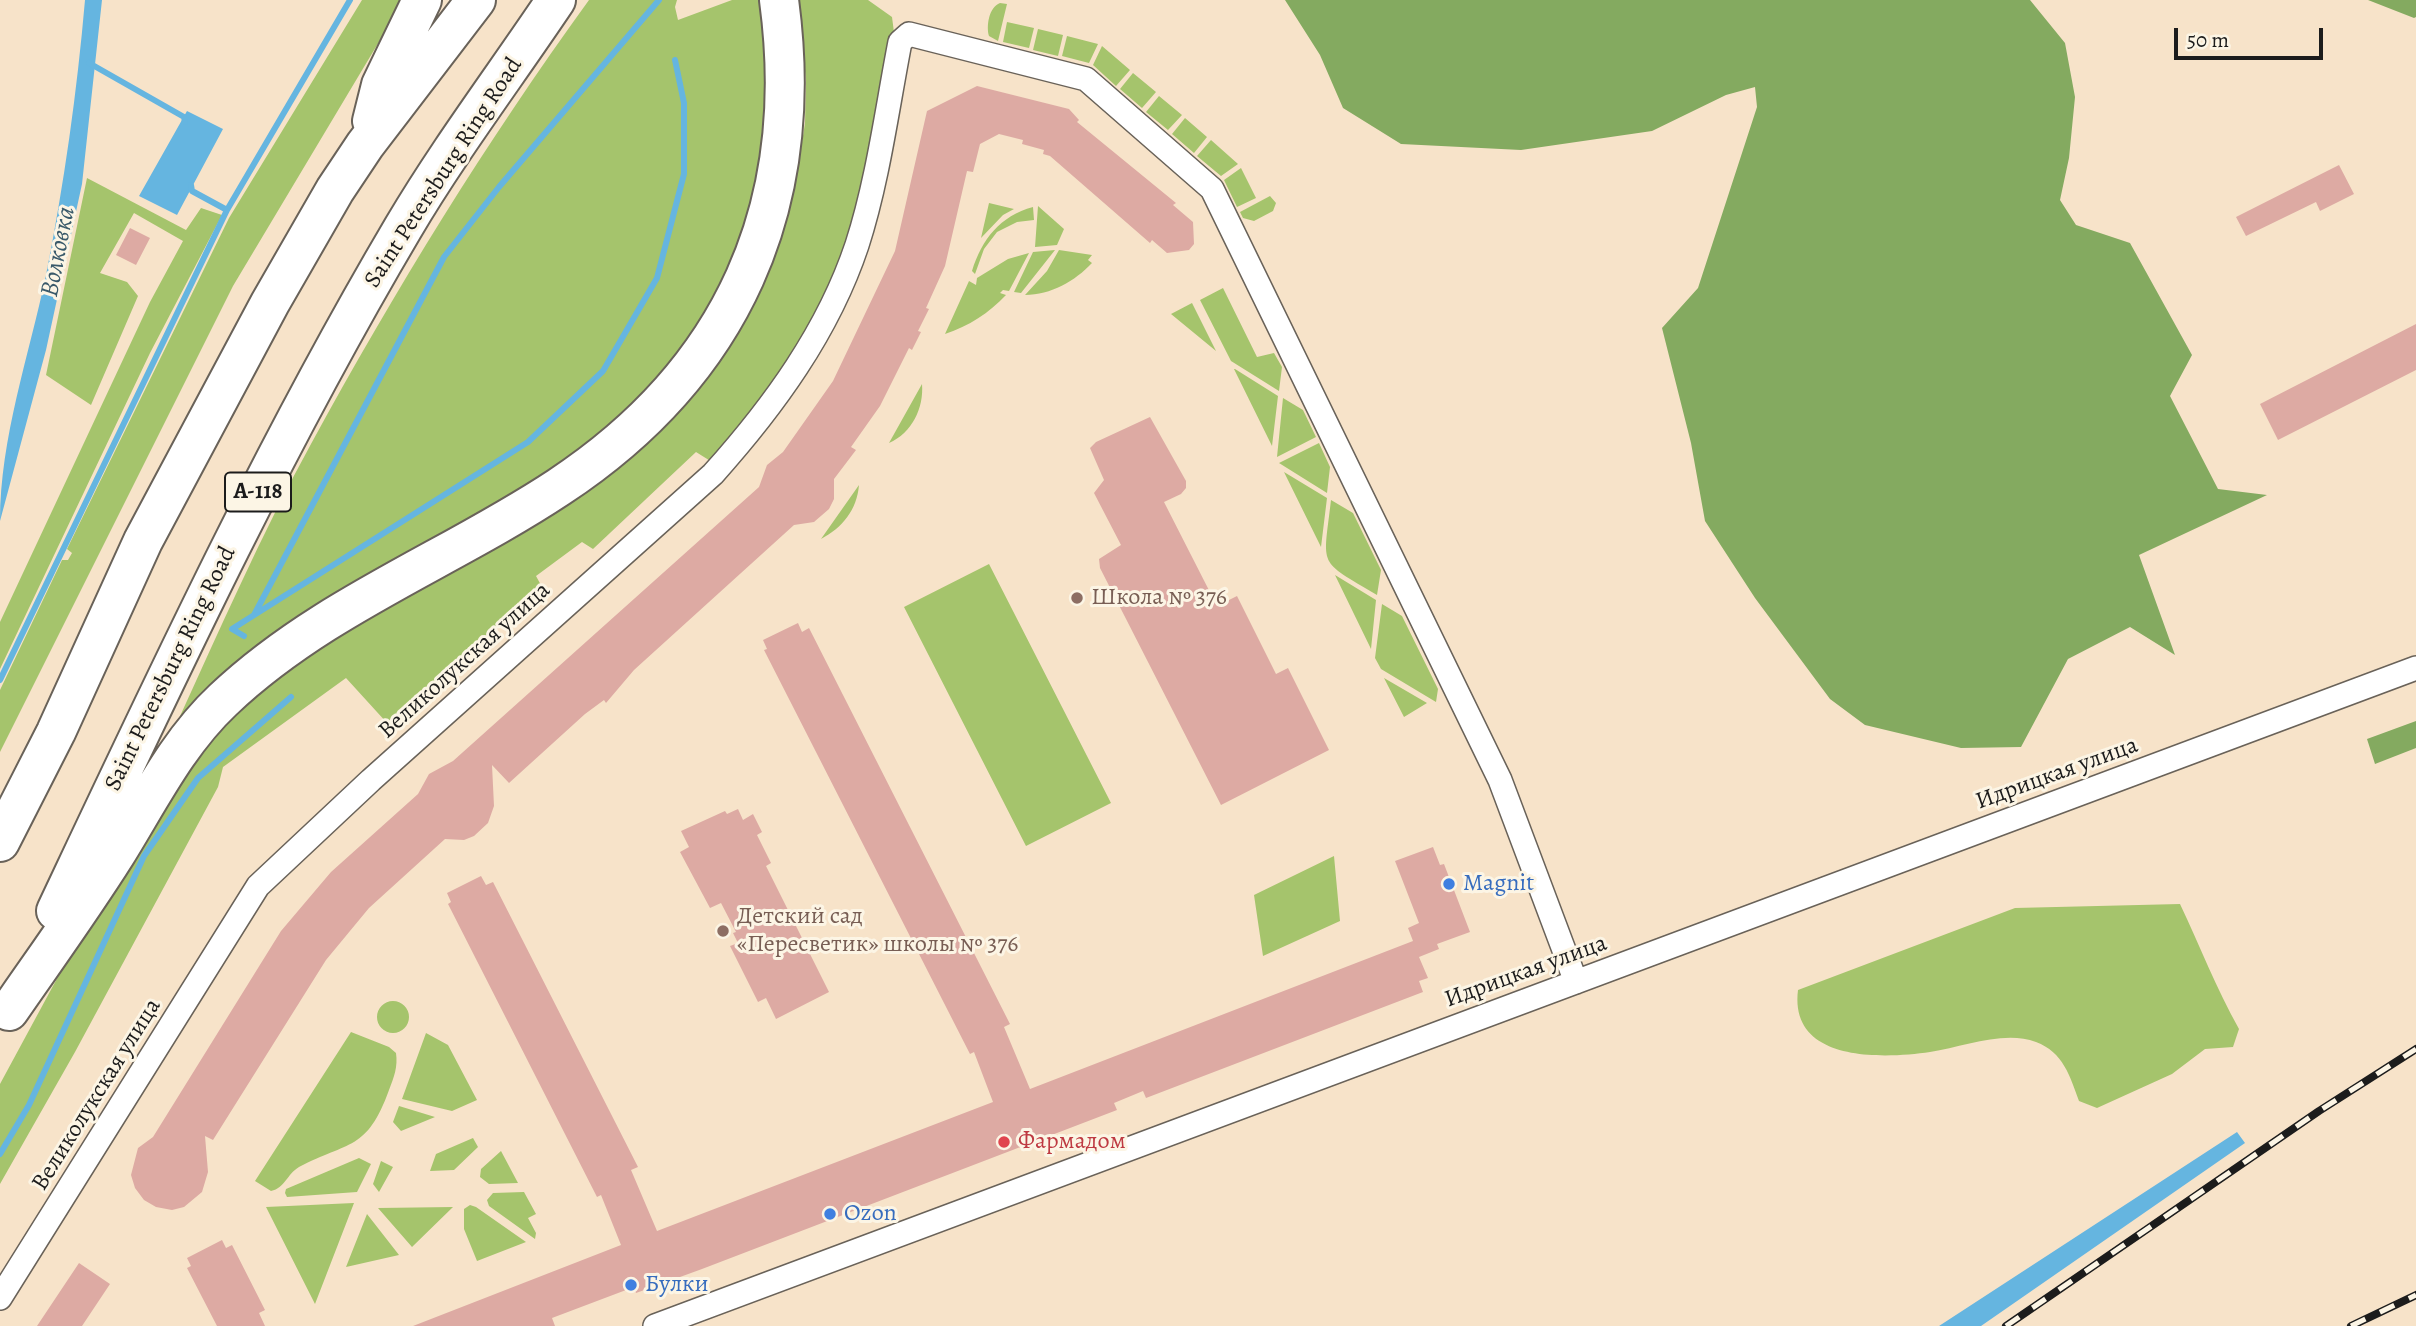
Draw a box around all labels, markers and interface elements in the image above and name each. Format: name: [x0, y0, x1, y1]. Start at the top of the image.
scale bar: [2178, 14, 2327, 58]
text: 50 m: [2187, 26, 2229, 54]
street label: Saint Petersburg Ring Road: [359, 53, 529, 293]
water label: Волковка: [35, 204, 83, 300]
road number: А-118: [225, 472, 291, 512]
street label: Saint Petersburg Ring Road: [99, 542, 243, 796]
street label: Великолукская улица: [373, 576, 557, 746]
place label: Школа № 376: [1091, 584, 1227, 612]
marker: Школа № 376: [1069, 590, 1085, 606]
street label: Идрицкая улица: [1972, 731, 2142, 817]
place label: Magnit: [1463, 870, 1534, 898]
marker: Magnit: [1441, 876, 1457, 892]
place label: Детский сад «Пересветик» школы № 376: [737, 903, 1018, 959]
marker: Детский сад «Пересветик» школы № 376: [715, 923, 731, 939]
street label: Идрицкая улица: [1441, 929, 1611, 1015]
street label: Великолукская улица: [26, 994, 168, 1196]
place label: Фармадом: [1018, 1128, 1126, 1156]
marker: Фармадом: [996, 1134, 1012, 1150]
place label: Ozon: [844, 1200, 897, 1228]
marker: Ozon: [822, 1206, 838, 1222]
place label: Булки: [645, 1271, 709, 1299]
marker: Булки: [623, 1277, 639, 1293]

